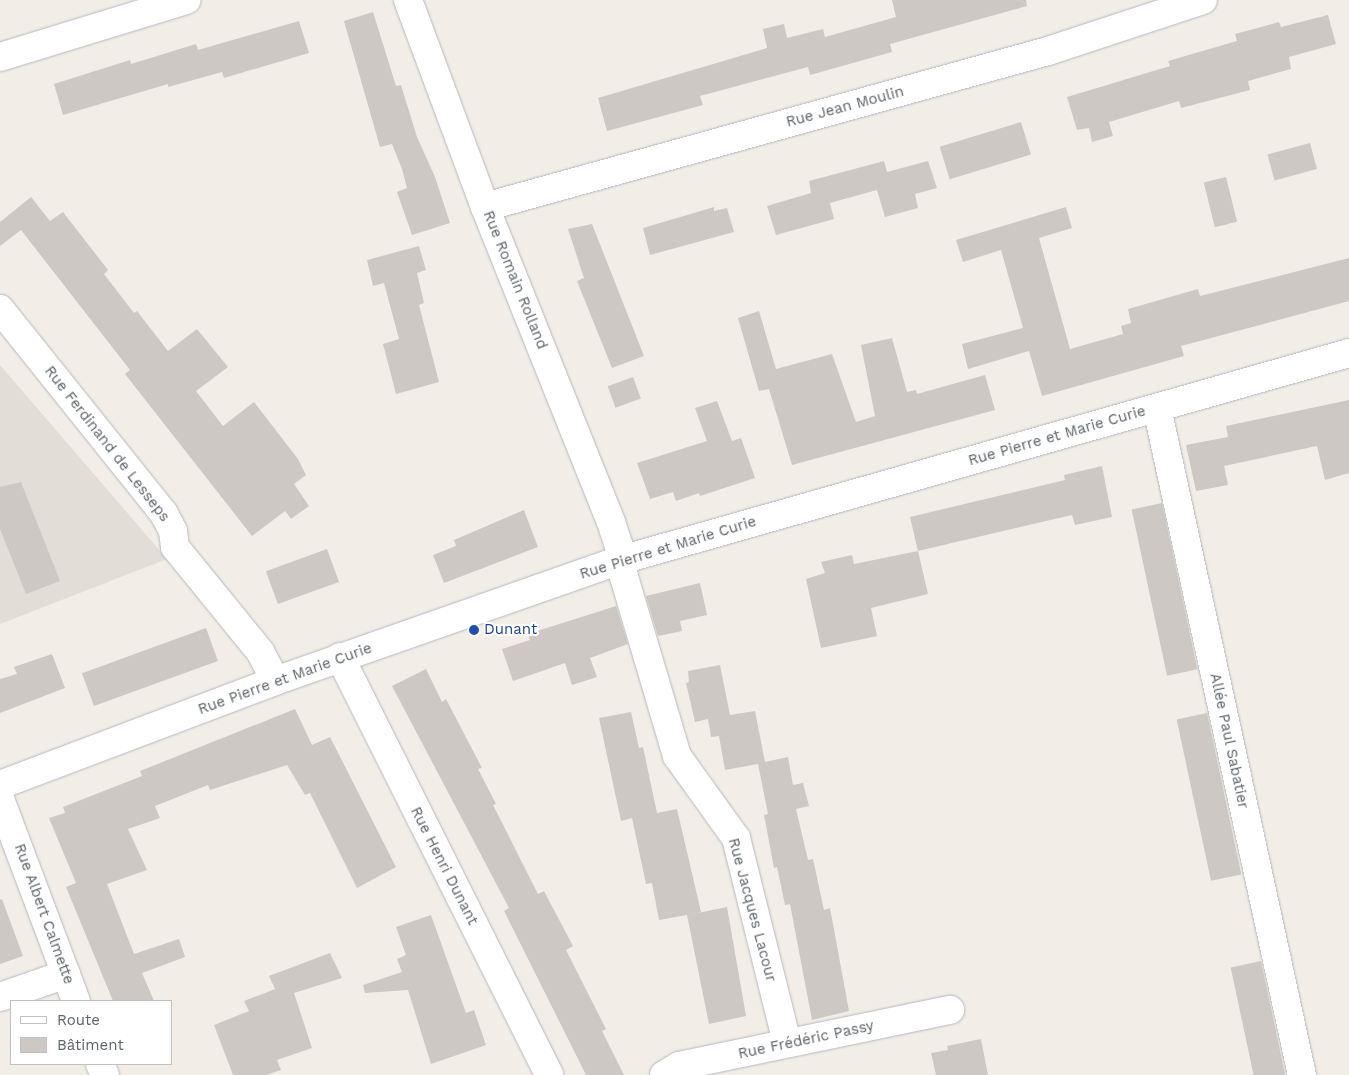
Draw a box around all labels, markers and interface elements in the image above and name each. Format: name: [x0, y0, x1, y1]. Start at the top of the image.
street label: Rue Jean Moulin: [784, 83, 906, 131]
street label: Rue Romain Rolland: [479, 208, 551, 352]
street label: Rue Ferdinand de Lesseps: [40, 362, 174, 526]
street label: Rue Pierre et Marie Curie: [966, 402, 1148, 470]
street label: Rue Pierre et Marie Curie: [578, 513, 758, 583]
place label: Dunant: [484, 621, 537, 639]
marker: Dunant: [468, 624, 480, 636]
street label: Rue Pierre et Marie Curie: [196, 639, 374, 719]
street label: Allée Paul Sabatier: [1206, 671, 1252, 811]
street label: Rue Henri Dunant: [406, 804, 482, 928]
street label: Rue Jacques Lacour: [724, 836, 780, 984]
street label: Rue Albert Calmette: [10, 841, 78, 987]
legend: [10, 1000, 172, 1065]
text: Route: [57, 1011, 100, 1029]
street label: Rue Frédéric Passy: [736, 1017, 876, 1063]
text: Bâtiment: [57, 1036, 124, 1054]

